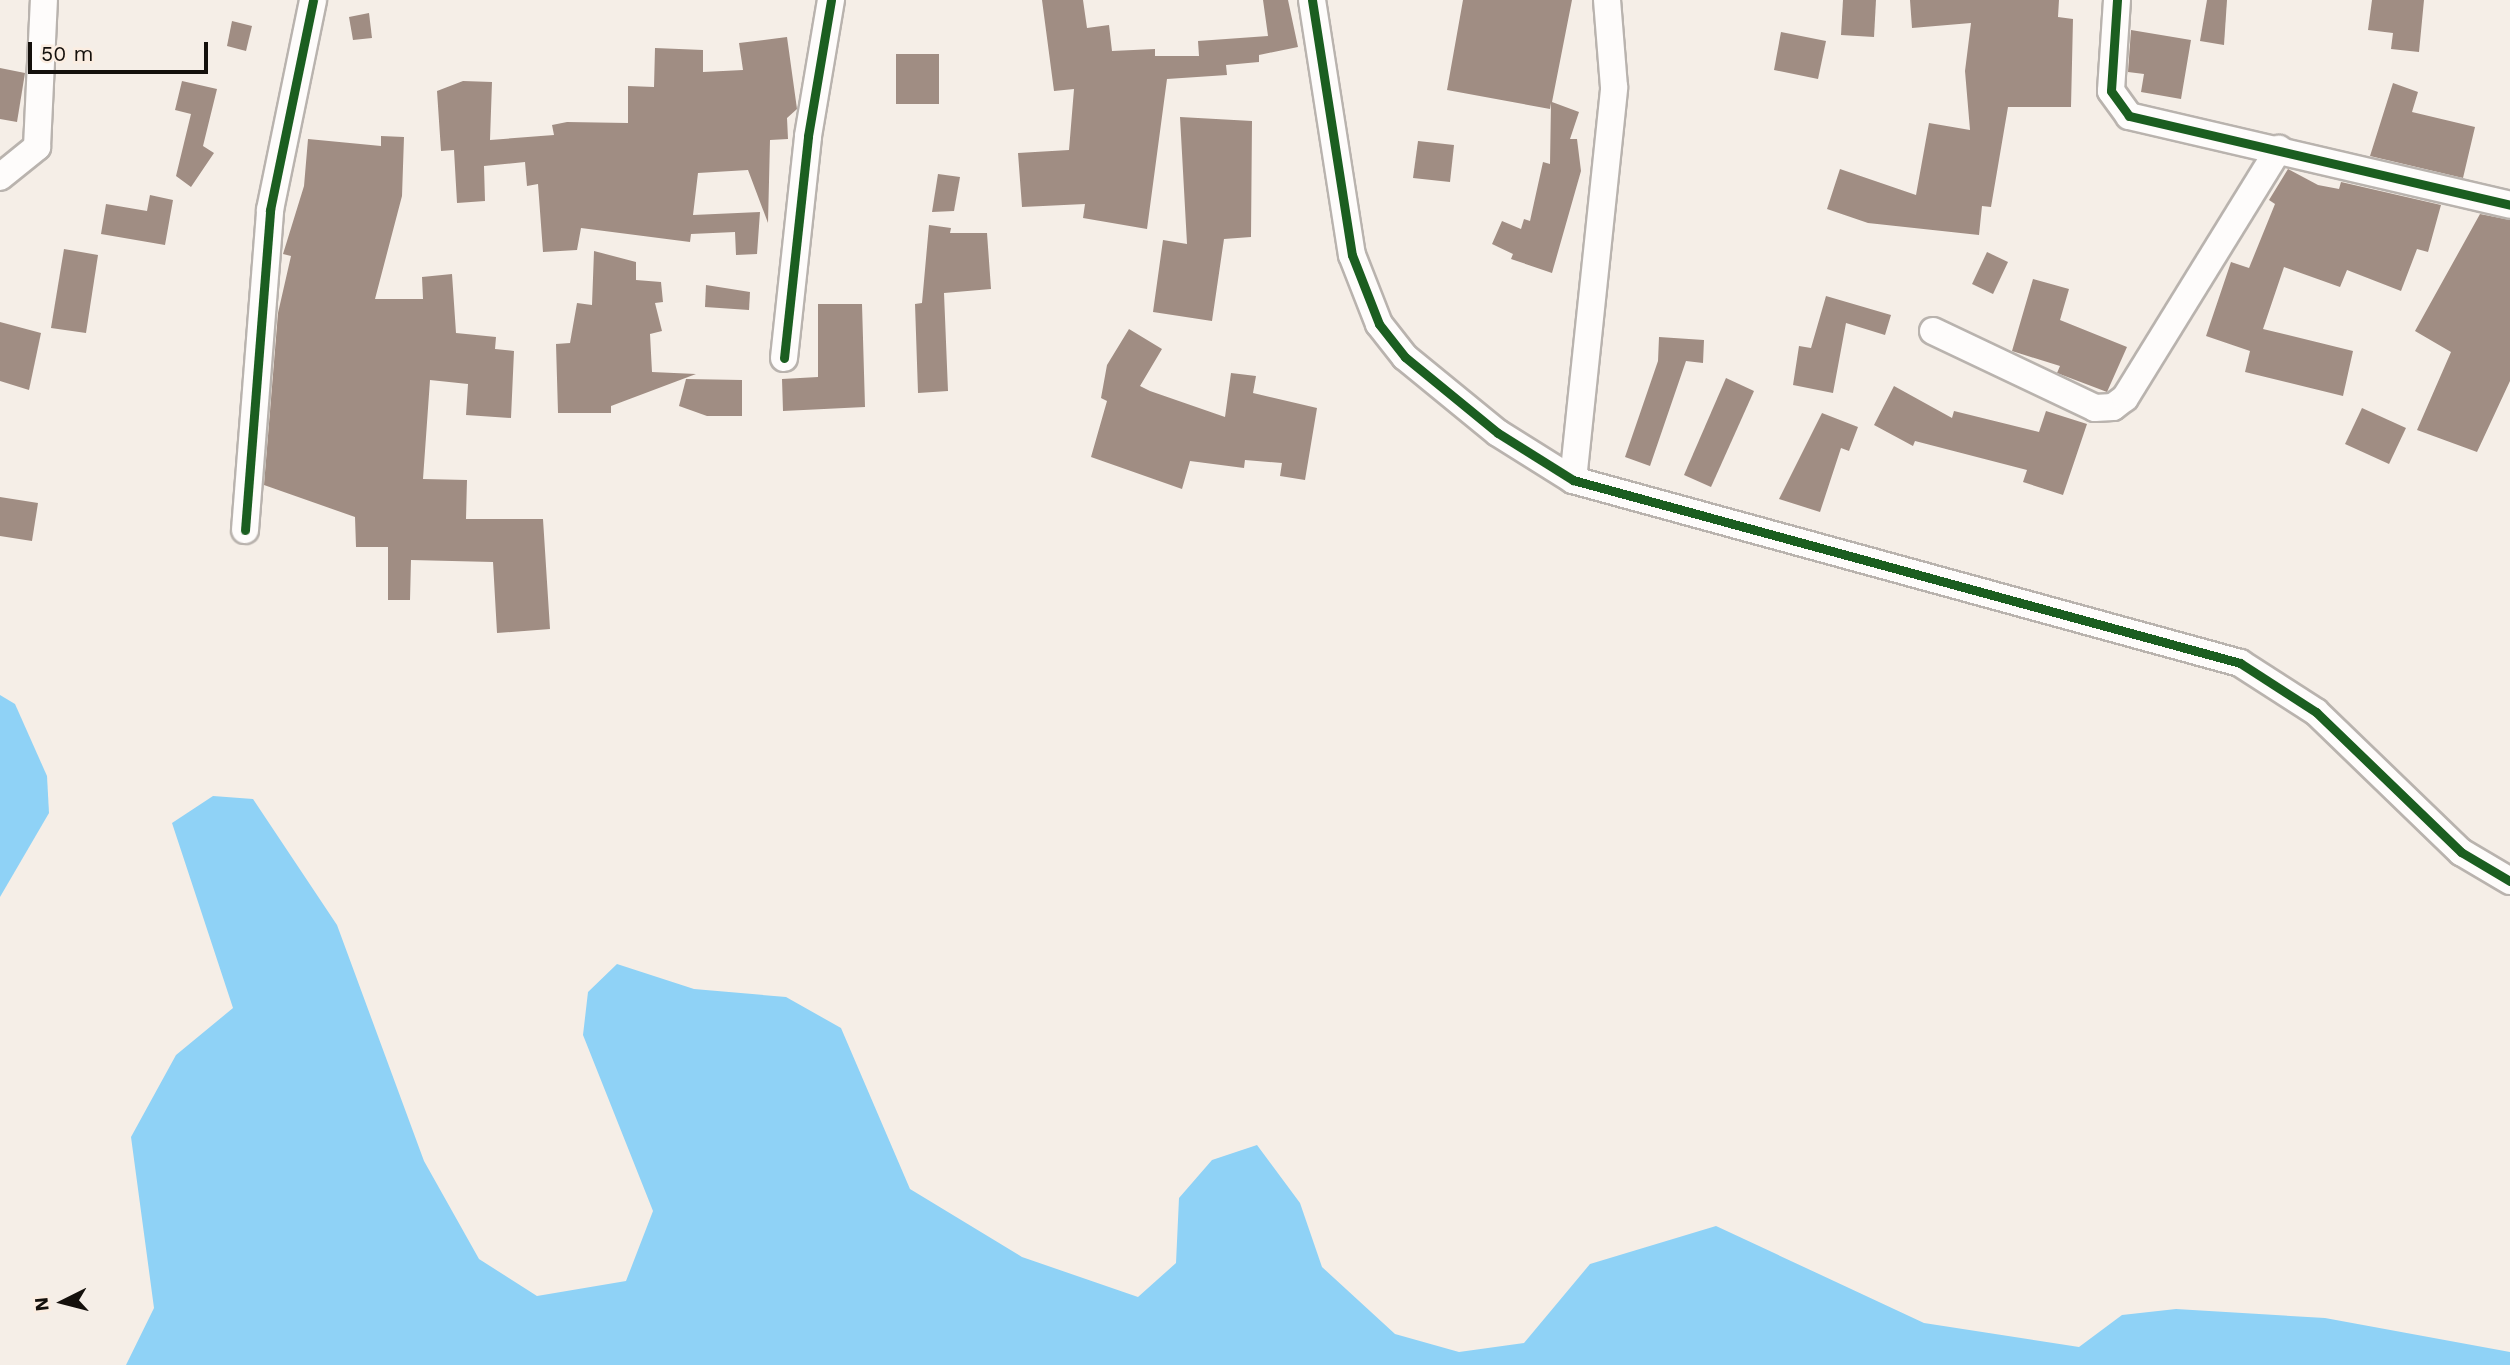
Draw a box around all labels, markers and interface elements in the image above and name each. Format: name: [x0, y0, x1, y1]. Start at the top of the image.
scale bar: [32, 28, 212, 72]
text: 50 m: [41, 41, 93, 66]
north arrow: [28, 1267, 98, 1337]
text: N: [29, 1296, 54, 1312]

